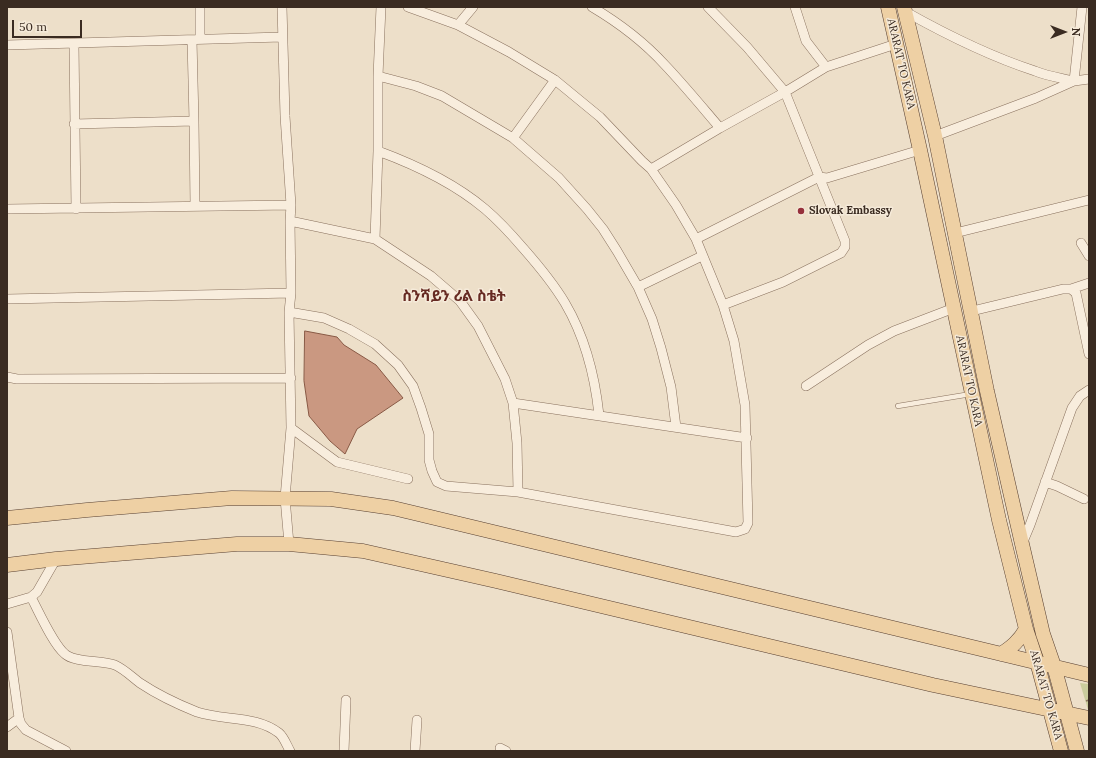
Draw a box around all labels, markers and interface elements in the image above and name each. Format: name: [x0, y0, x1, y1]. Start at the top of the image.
scale bar: [14, 12, 84, 38]
north arrow: [1044, 12, 1084, 52]
street label: ARARAT TO KARA: [884, 17, 918, 111]
text: 50 m: [19, 19, 47, 34]
text: N: [1069, 28, 1083, 36]
place label: Slovak Embassy: [809, 204, 892, 218]
marker: Slovak Embassy: [796, 206, 806, 216]
district label: ስንሻይን ሪል ስቴት: [402, 288, 506, 306]
street label: ARARAT TO KARA: [953, 334, 985, 428]
street label: ARARAT TO KARA: [1027, 649, 1065, 741]

